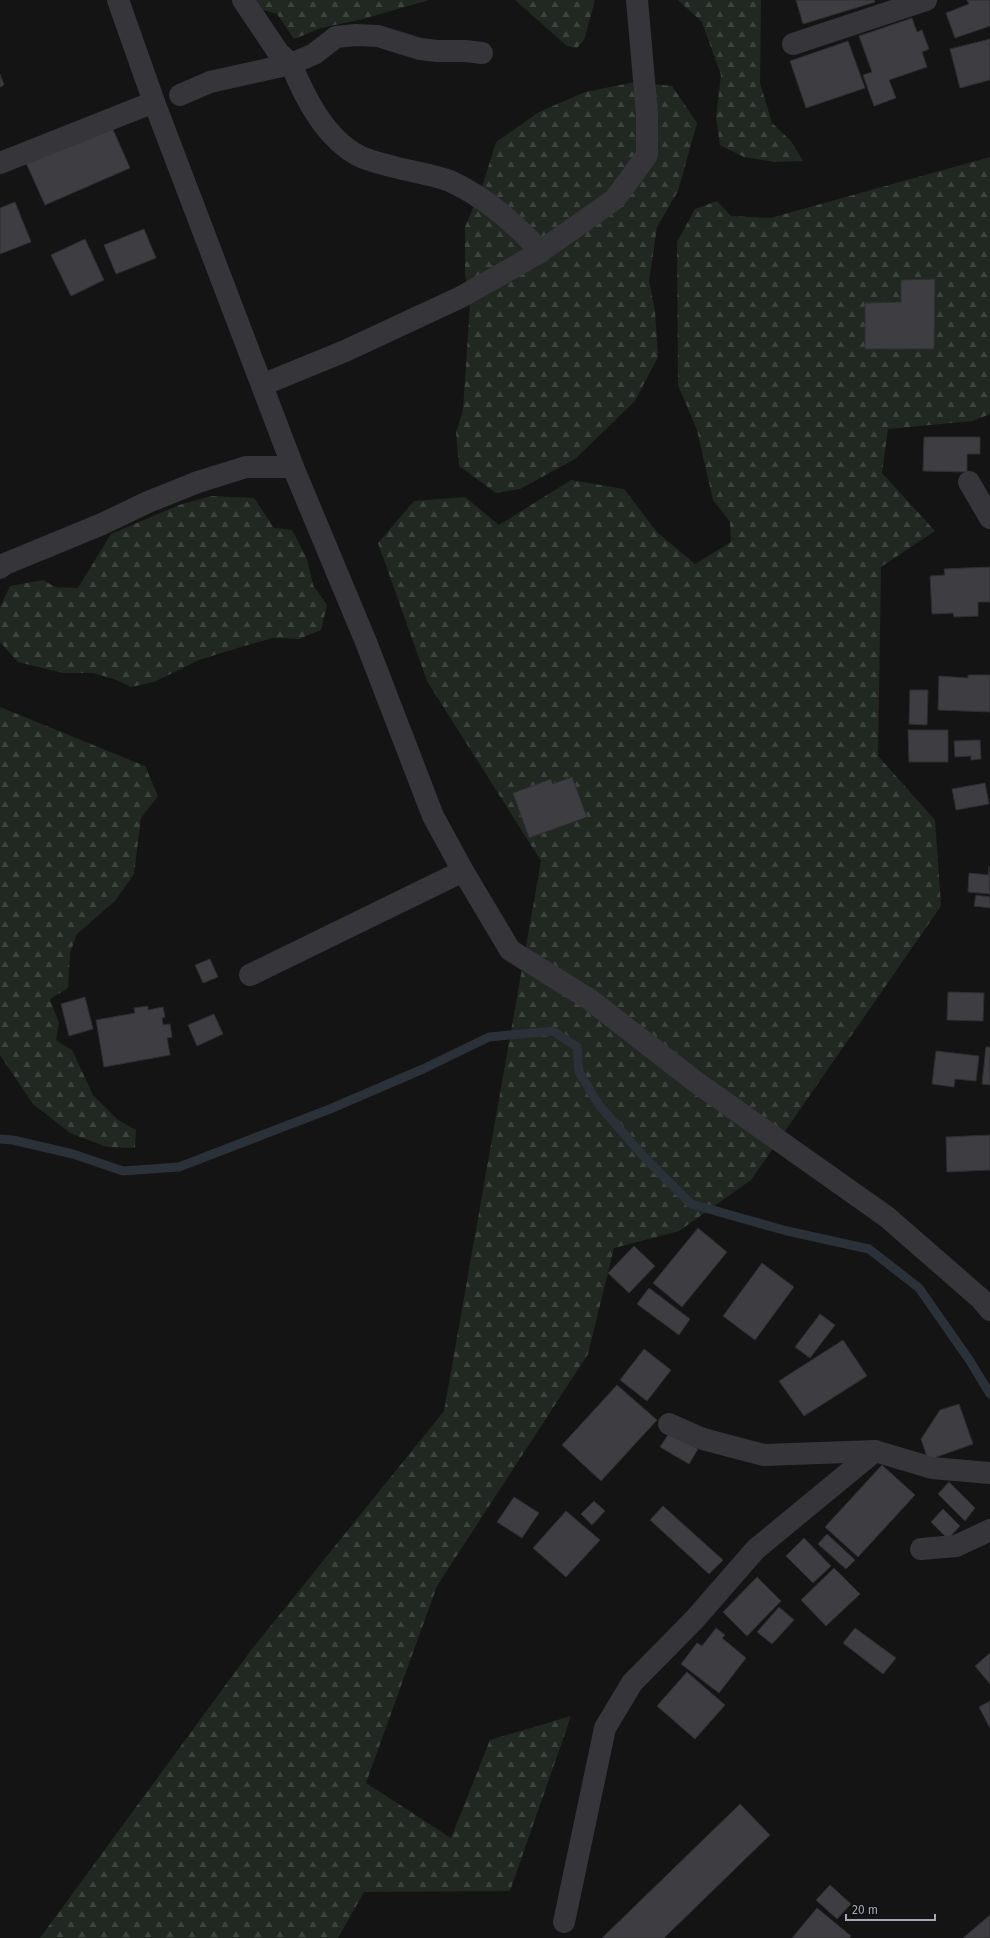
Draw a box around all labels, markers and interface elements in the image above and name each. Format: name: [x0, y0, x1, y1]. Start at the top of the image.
scale bar: [846, 1896, 935, 1922]
text: 20 m: [852, 1903, 878, 1917]

